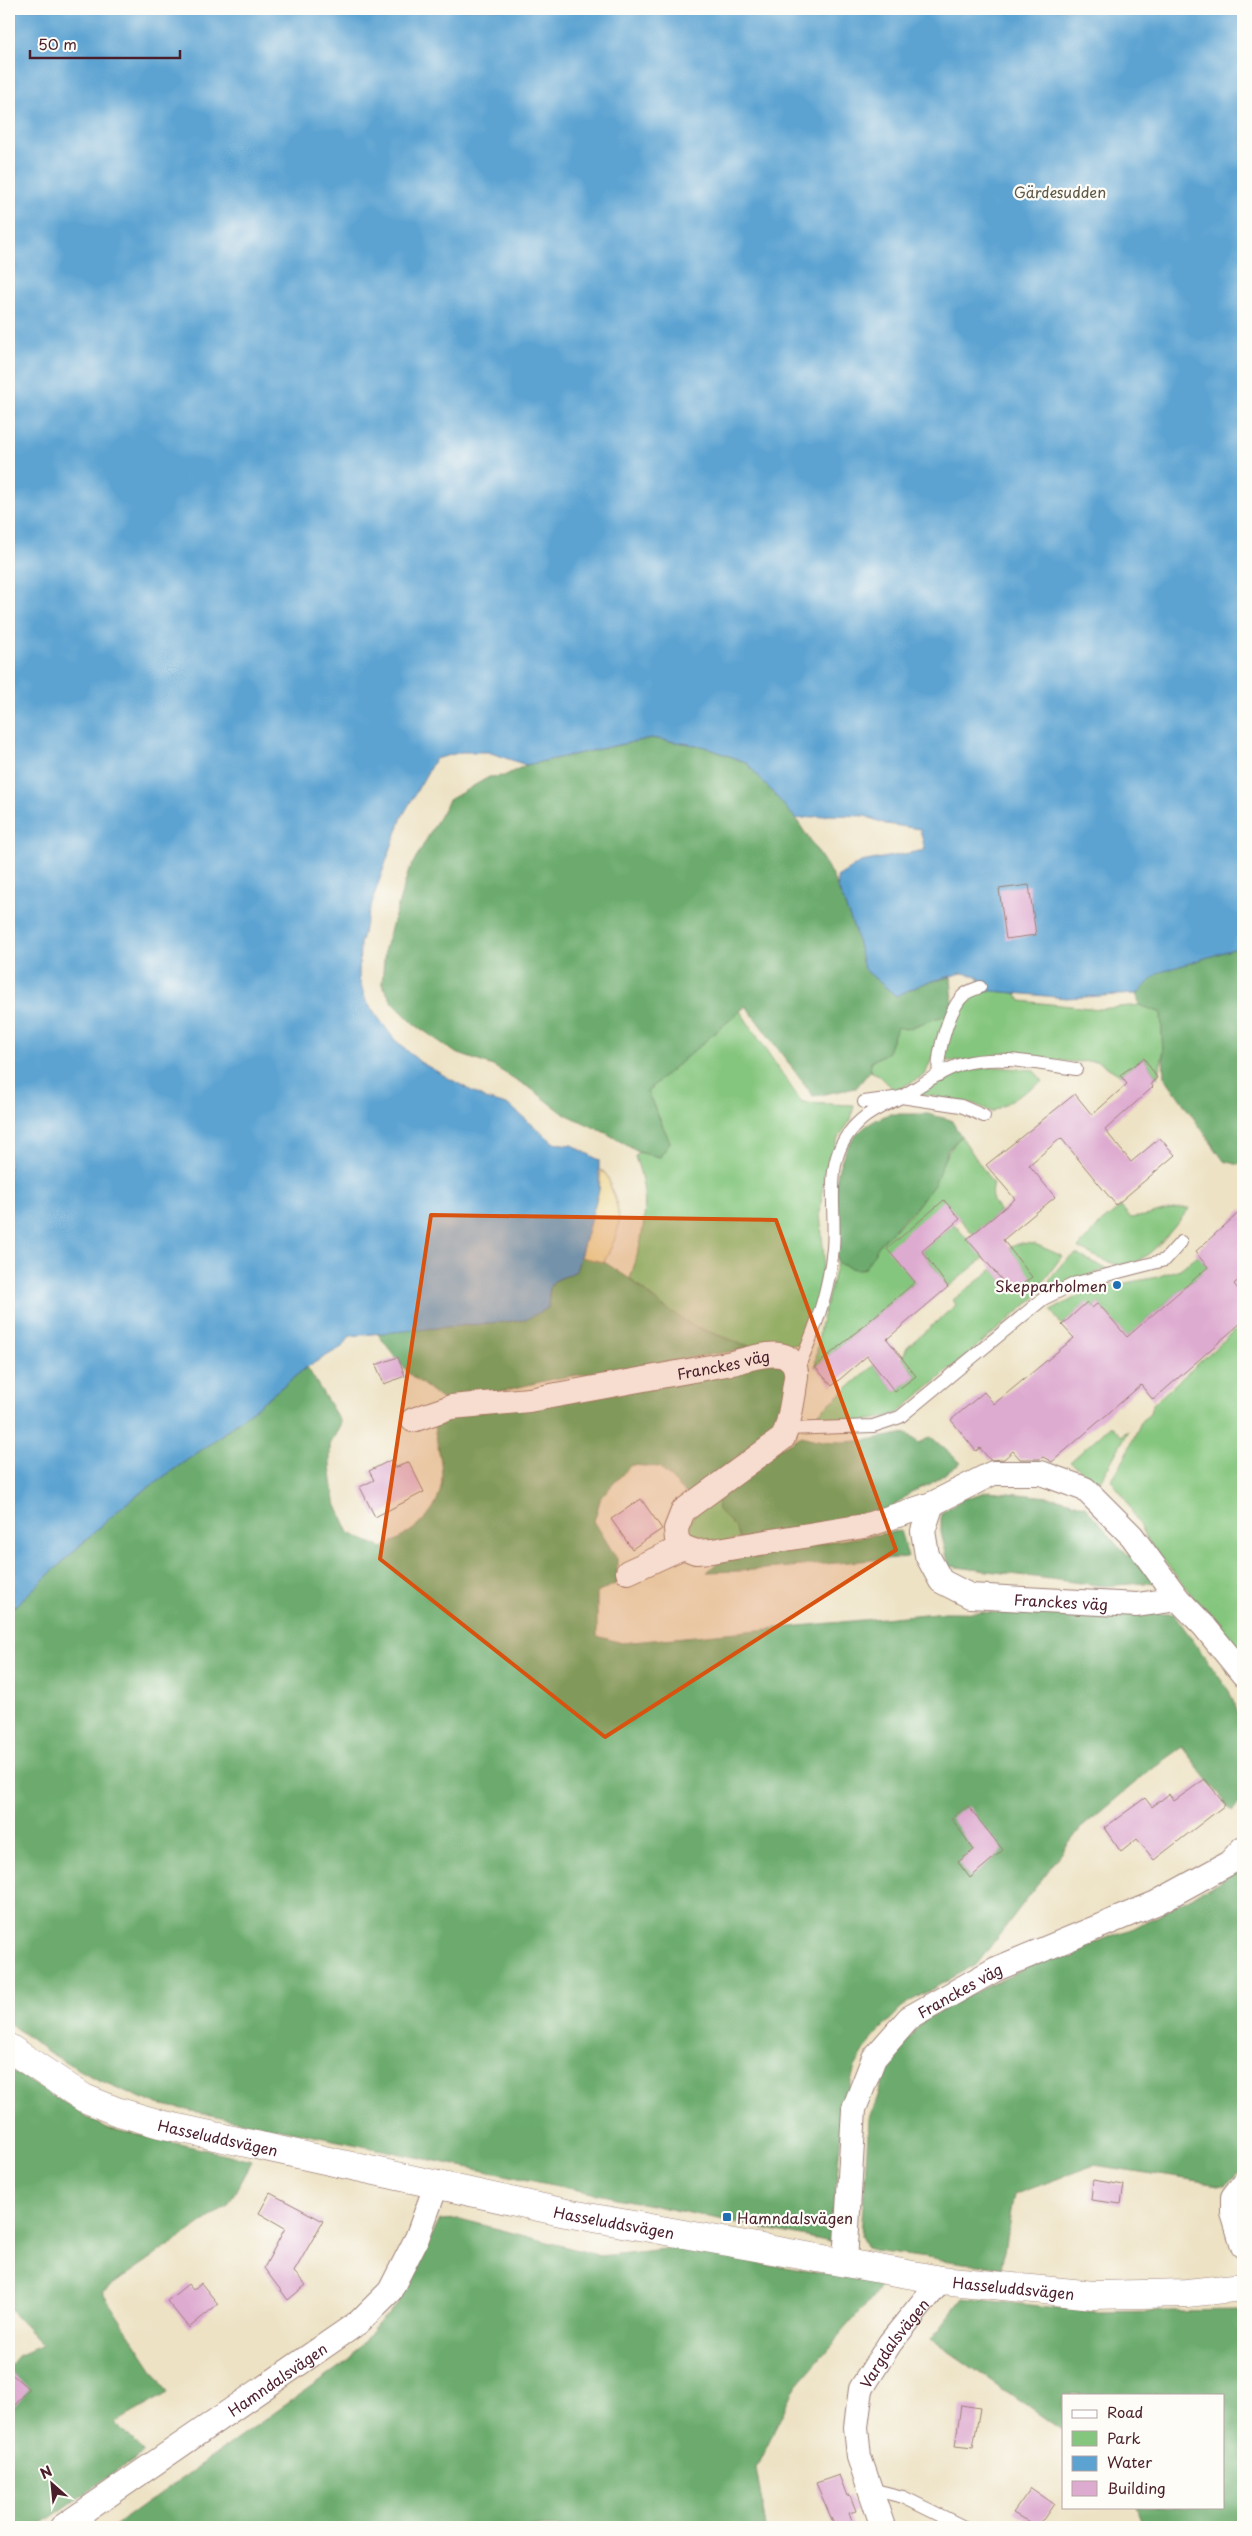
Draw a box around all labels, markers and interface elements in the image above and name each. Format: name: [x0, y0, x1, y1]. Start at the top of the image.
scale bar: [30, 28, 180, 60]
text: 50 m: [38, 32, 77, 55]
park label: Gärdesudden: [1014, 180, 1106, 203]
place label: Skepparholmen: [995, 1274, 1107, 1297]
marker: Skepparholmen: [1111, 1279, 1123, 1291]
street label: Franckes väg: [675, 1343, 771, 1384]
street label: Franckes väg: [1013, 1587, 1109, 1615]
street label: Franckes väg: [913, 1956, 1005, 2023]
street label: Hasseluddsvägen: [156, 2112, 280, 2161]
street label: Hasseluddsvägen: [551, 2199, 676, 2244]
place label: Hamndalsvägen: [737, 2206, 853, 2229]
marker: Hamndalsvägen: [721, 2211, 733, 2223]
street label: Hasseluddsvägen: [951, 2270, 1076, 2305]
street label: Vargdalsvägen: [853, 2293, 934, 2392]
street label: Hamndalsvägen: [222, 2336, 331, 2421]
legend: [1062, 2394, 1224, 2508]
text: Road: [1107, 2400, 1143, 2423]
text: Park: [1107, 2426, 1141, 2449]
text: Water: [1107, 2450, 1152, 2473]
north arrow: [28, 2458, 78, 2508]
text: N: [36, 2460, 56, 2484]
text: Building: [1107, 2476, 1166, 2499]

